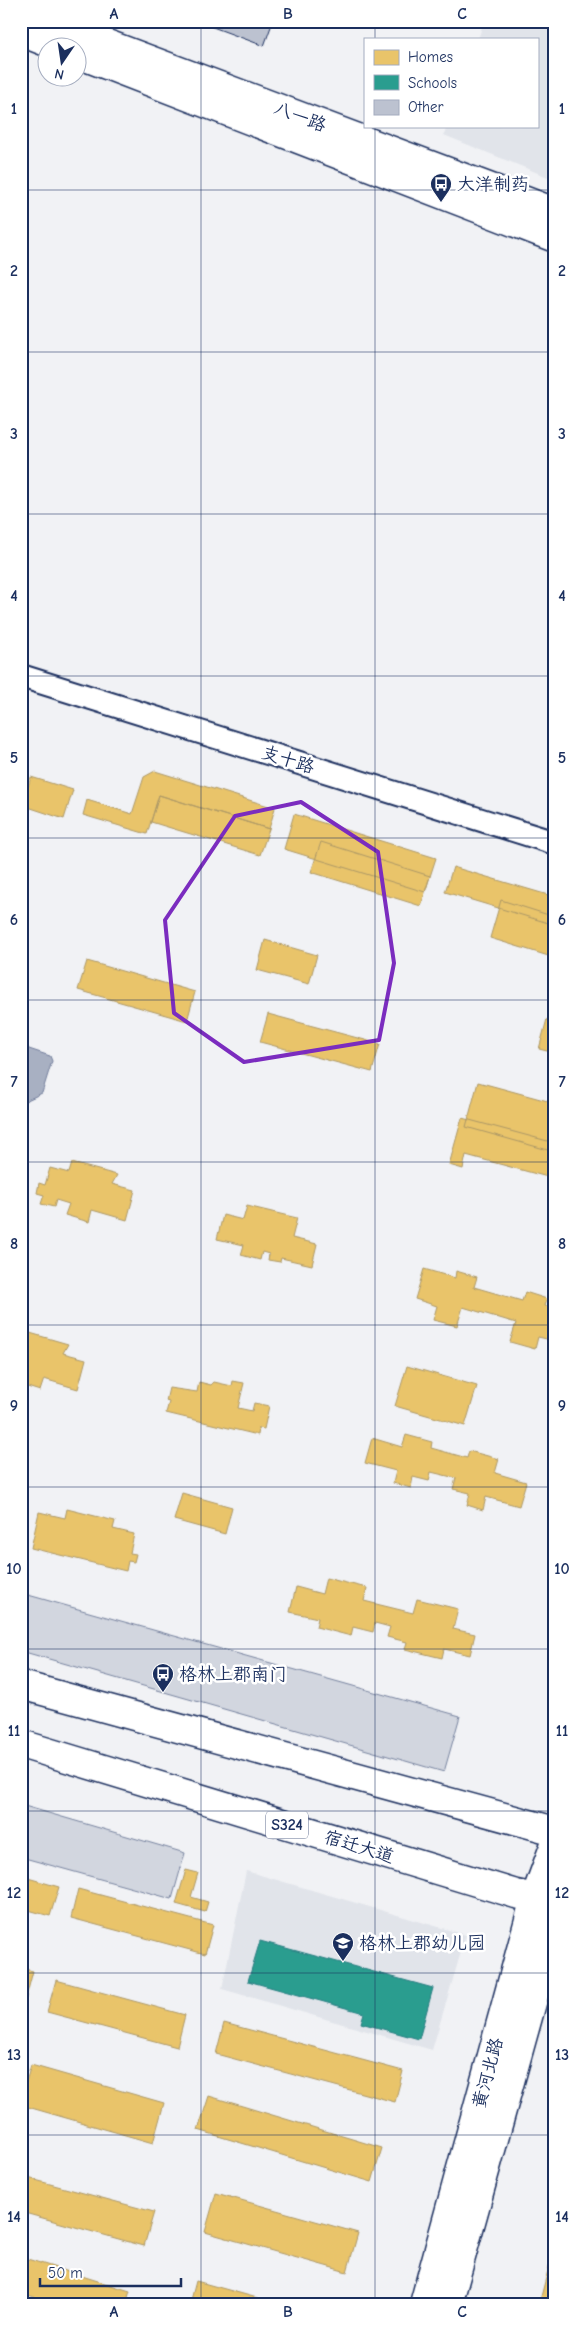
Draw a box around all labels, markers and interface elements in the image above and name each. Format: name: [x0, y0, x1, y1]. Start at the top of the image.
text: A: [110, 5, 119, 23]
text: B: [283, 5, 293, 23]
text: C: [457, 5, 467, 23]
north arrow: [38, 38, 88, 88]
legend: [364, 38, 538, 128]
text: Homes: [408, 48, 453, 66]
text: N: [53, 65, 66, 83]
text: Schools: [408, 74, 457, 92]
street label: 八一路: [271, 98, 329, 136]
text: Other: [408, 98, 443, 116]
text: 1: [11, 100, 17, 118]
text: 1: [559, 100, 565, 118]
bus stop icon: 大洋制药: [429, 172, 453, 203]
place label: 大洋制药: [457, 174, 529, 195]
text: 2: [10, 262, 18, 280]
text: 2: [558, 262, 566, 280]
text: 3: [10, 425, 18, 443]
text: 3: [558, 425, 566, 443]
text: 4: [10, 587, 18, 605]
text: 4: [558, 587, 566, 605]
street label: 支十路: [259, 742, 317, 778]
text: 5: [10, 749, 18, 767]
text: 5: [558, 749, 566, 767]
text: 6: [10, 911, 18, 929]
text: 6: [558, 911, 566, 929]
text: 7: [10, 1073, 18, 1091]
text: 7: [558, 1073, 566, 1091]
text: 8: [10, 1235, 18, 1253]
text: 8: [558, 1235, 566, 1253]
text: 9: [10, 1397, 18, 1415]
text: 9: [558, 1397, 566, 1415]
text: 10: [6, 1560, 22, 1578]
text: 10: [554, 1560, 570, 1578]
bus stop icon: 格林上郡南门: [151, 1662, 175, 1693]
place label: 格林上郡南门: [179, 1664, 287, 1685]
text: 11: [8, 1722, 20, 1740]
text: 11: [556, 1722, 568, 1740]
road number: S324: [266, 1812, 308, 1838]
street label: 宿迁大道: [322, 1826, 396, 1868]
text: 12: [7, 1884, 21, 1902]
text: 12: [555, 1884, 569, 1902]
school or university icon: 格林上郡幼儿园: [331, 1931, 355, 1962]
place label: 格林上郡幼儿园: [359, 1933, 485, 1954]
street label: 黄河北路: [469, 2036, 507, 2110]
text: 13: [7, 2046, 21, 2064]
text: 13: [555, 2046, 569, 2064]
text: 14: [7, 2208, 21, 2226]
text: 14: [555, 2208, 569, 2226]
scale bar: [40, 2255, 181, 2287]
text: 50 m: [48, 2264, 83, 2282]
text: A: [110, 2303, 119, 2321]
text: B: [283, 2303, 293, 2321]
text: C: [457, 2303, 467, 2321]

